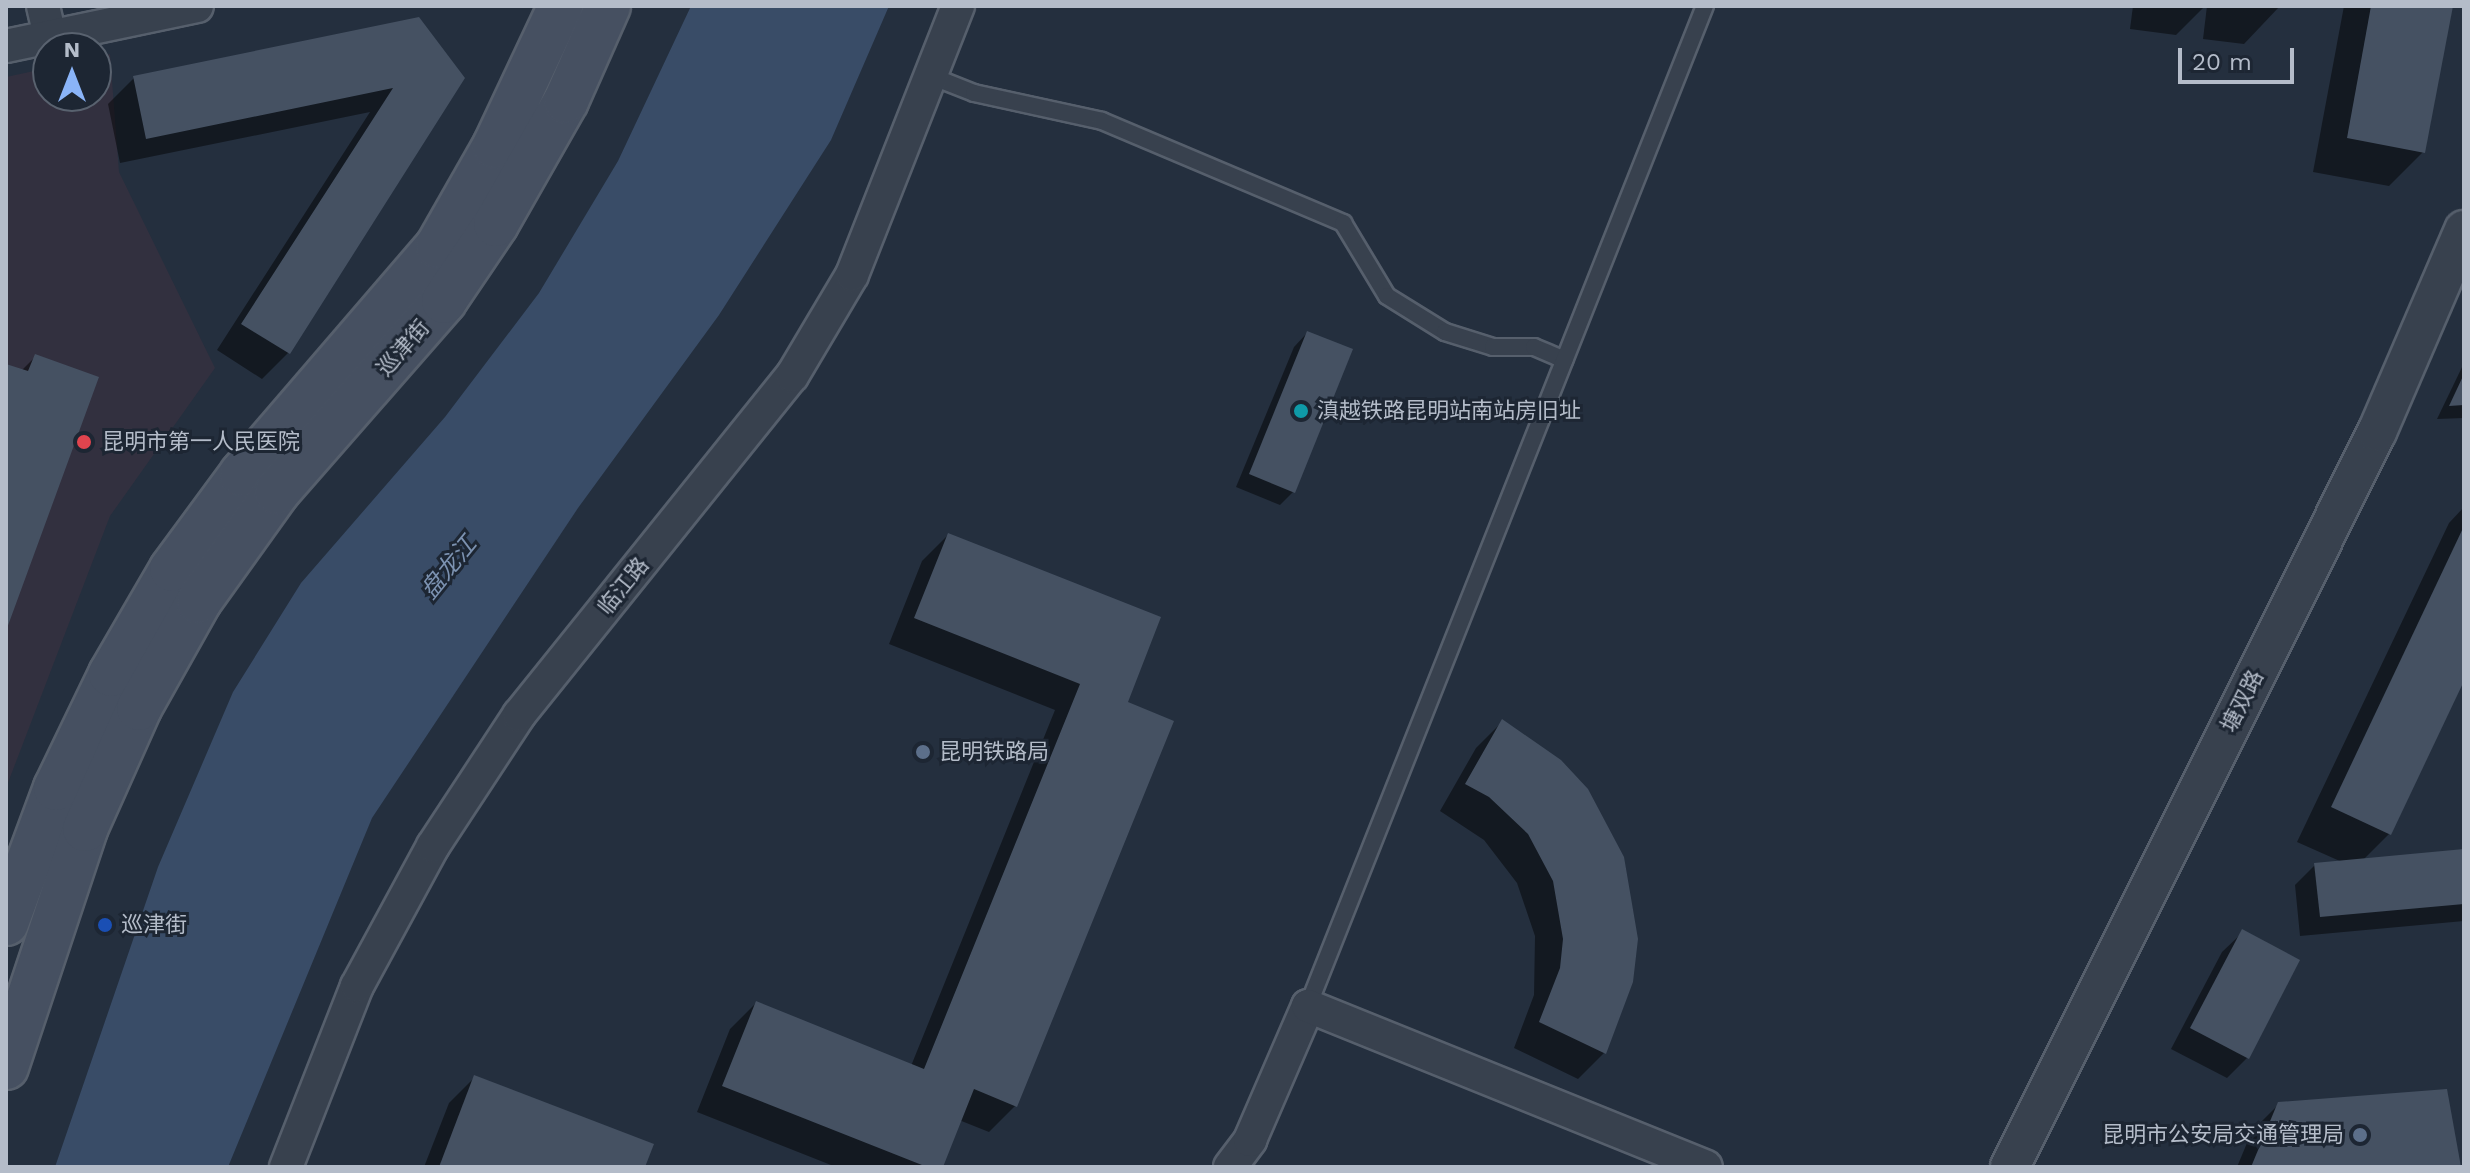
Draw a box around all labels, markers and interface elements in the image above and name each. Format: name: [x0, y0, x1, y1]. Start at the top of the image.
north arrow: [32, 32, 112, 112]
scale bar: [2182, 32, 2298, 82]
text: N: [64, 37, 80, 62]
text: 20 m: [2192, 48, 2252, 76]
street label: 巡津街: [371, 314, 435, 382]
place label: 滇越铁路昆明站南站房旧址: [1317, 398, 1581, 424]
marker: 滇越铁路昆明站南站房旧址: [1292, 402, 1310, 420]
place label: 昆明市第一人民医院: [102, 429, 300, 455]
marker: 昆明市第一人民医院: [73, 431, 95, 453]
water label: 盘龙江: [415, 531, 483, 605]
street label: 临江路: [592, 552, 654, 620]
street label: 塘双路: [2215, 666, 2269, 736]
place label: 昆明铁路局: [939, 739, 1049, 765]
marker: 昆明铁路局: [914, 743, 932, 761]
place label: 巡津街: [121, 912, 187, 938]
marker: 巡津街: [96, 916, 114, 934]
place label: 昆明市公安局交通管理局: [2102, 1122, 2344, 1148]
marker: 昆明市公安局交通管理局: [2351, 1126, 2369, 1144]

